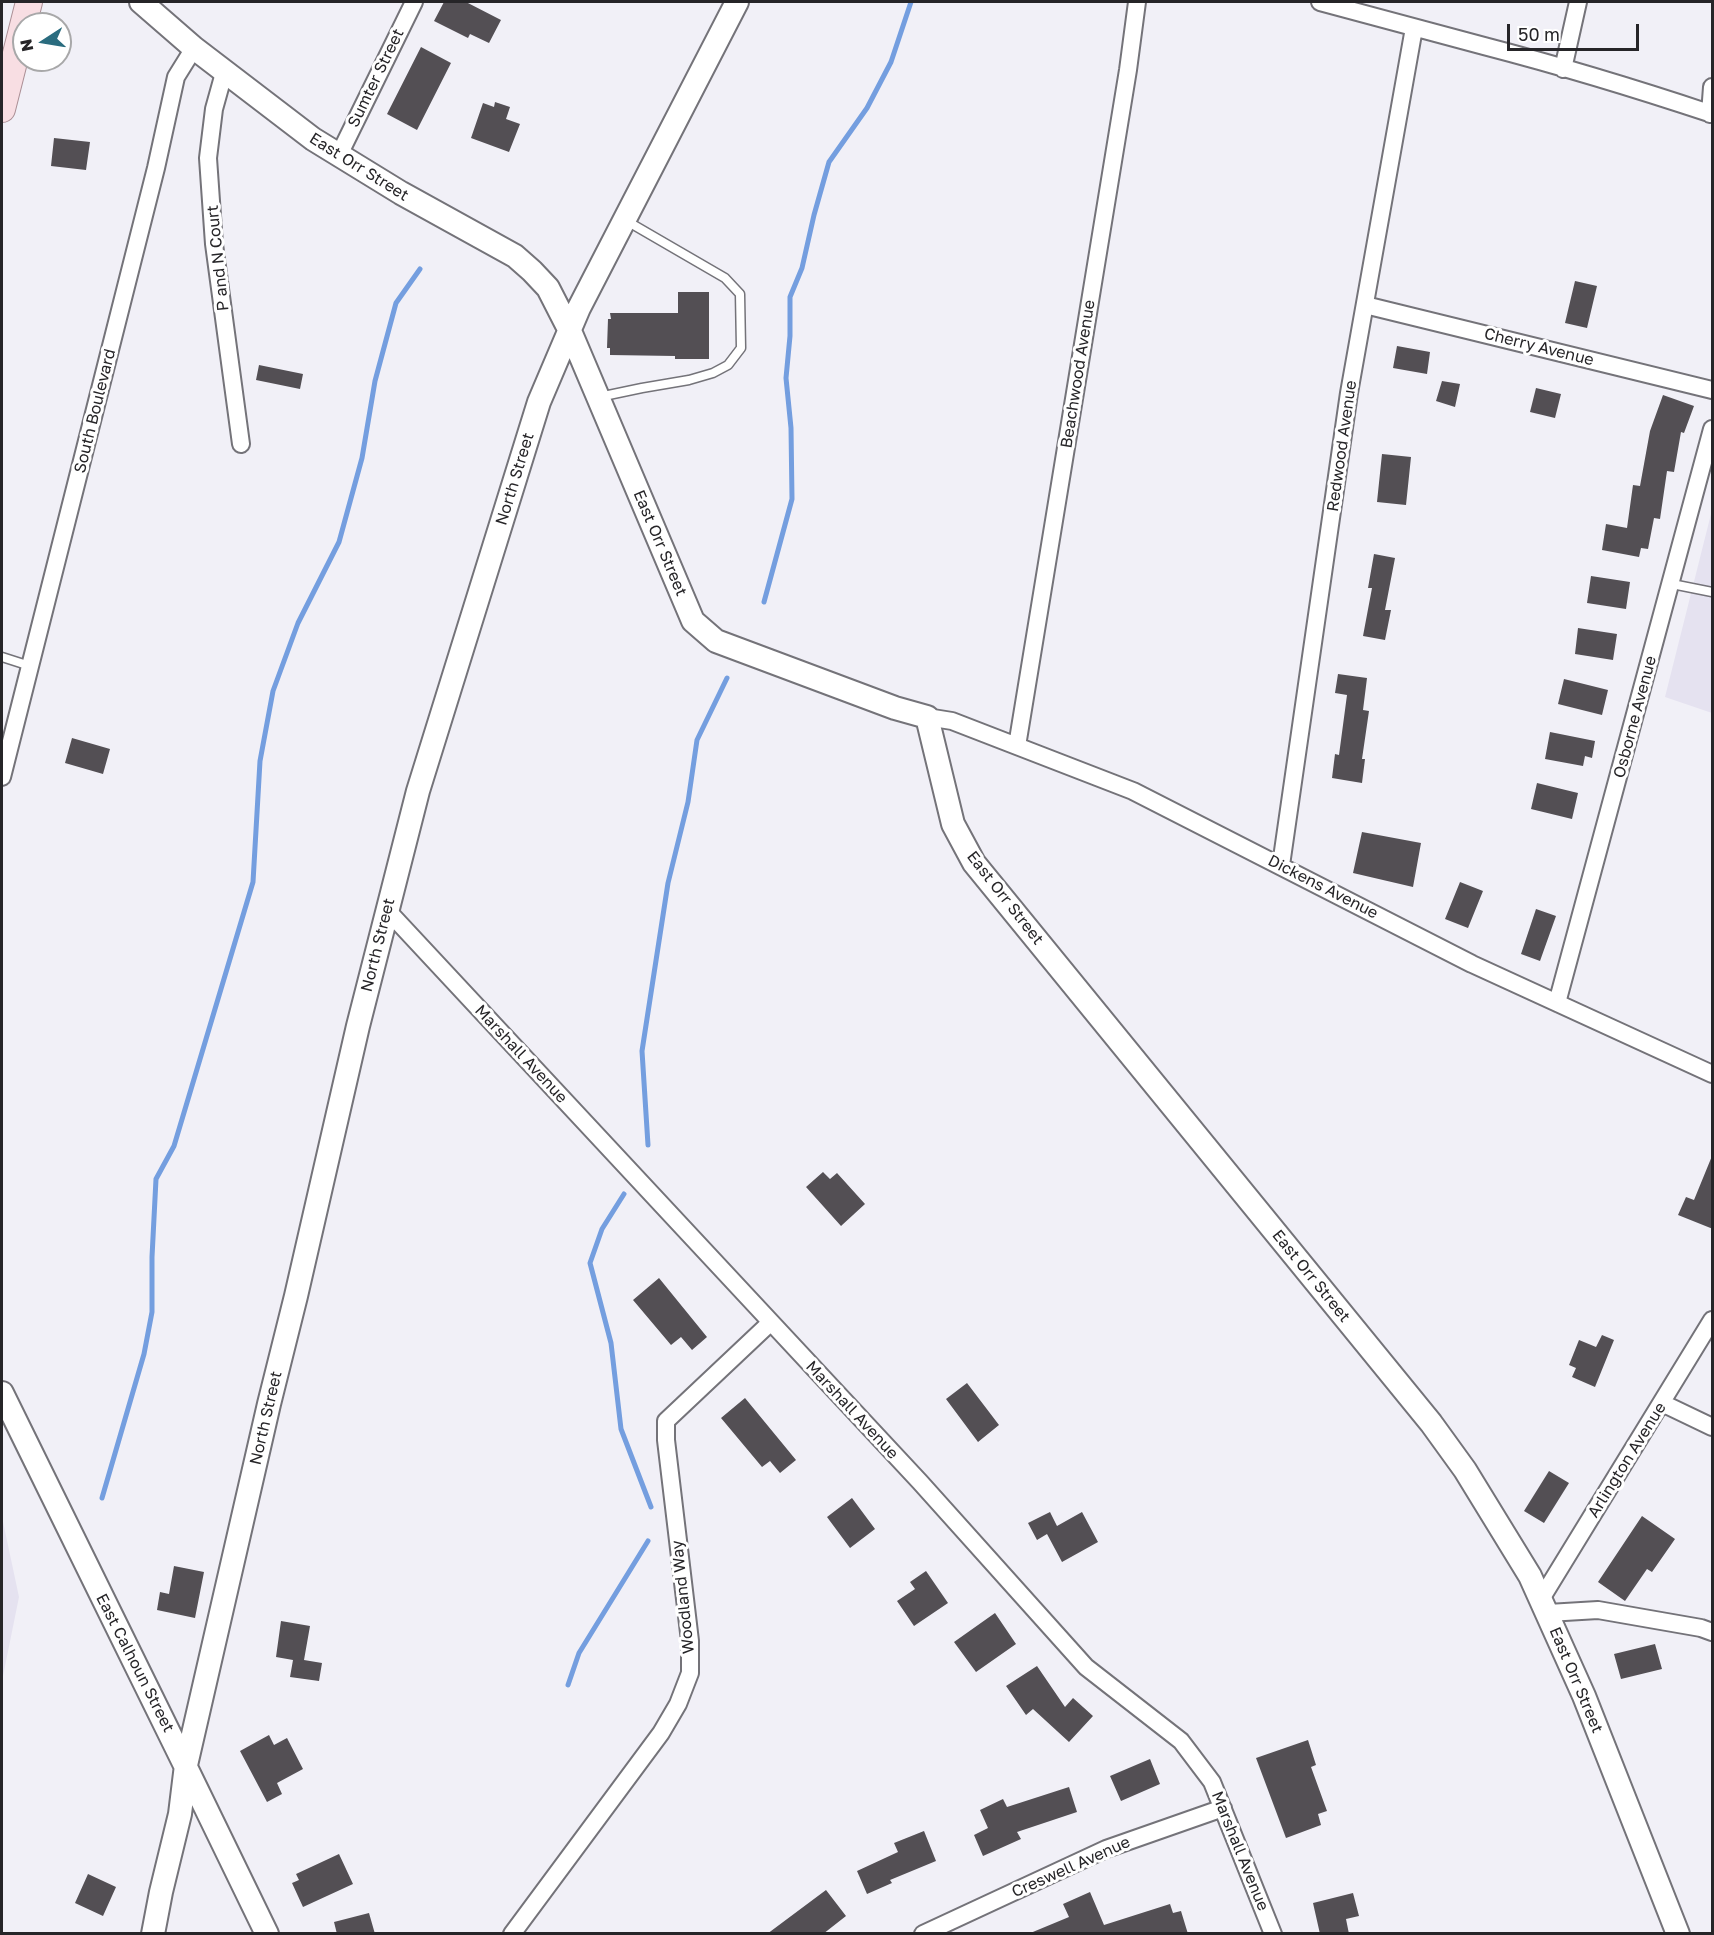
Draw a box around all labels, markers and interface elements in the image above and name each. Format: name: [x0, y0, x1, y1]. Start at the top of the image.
north arrow: [12, 12, 72, 72]
scale bar: [1510, 12, 1642, 50]
text: 50 m: [1518, 23, 1560, 45]
street label: Sumter Street: [344, 26, 408, 130]
text: N: [15, 37, 37, 53]
street label: East Orr Street: [306, 129, 412, 205]
street label: P and N Court: [203, 204, 233, 312]
street label: Beachwood Avenue: [1057, 299, 1099, 449]
street label: Cherry Avenue: [1482, 324, 1596, 370]
street label: South Boulevard: [70, 347, 120, 475]
street label: Redwood Avenue: [1323, 379, 1361, 513]
street label: North Street: [492, 430, 538, 528]
street label: East Orr Street: [629, 487, 691, 599]
street label: Osborne Avenue: [1609, 654, 1661, 780]
street label: East Orr Street: [963, 847, 1047, 949]
street label: Dickens Avenue: [1265, 851, 1381, 923]
street label: North Street: [357, 896, 399, 994]
street label: Marshall Avenue: [471, 1001, 571, 1107]
street label: East Orr Street: [1268, 1226, 1354, 1326]
street label: Marshall Avenue: [802, 1357, 902, 1463]
street label: North Street: [246, 1369, 286, 1467]
street label: Arlington Avenue: [1584, 1399, 1670, 1521]
street label: Woodland Way: [667, 1539, 699, 1655]
street label: East Calhoun Street: [92, 1591, 178, 1735]
street label: East Orr Street: [1545, 1624, 1607, 1736]
street label: Marshall Avenue: [1207, 1788, 1273, 1914]
street label: Creswell Avenue: [1009, 1832, 1133, 1902]

